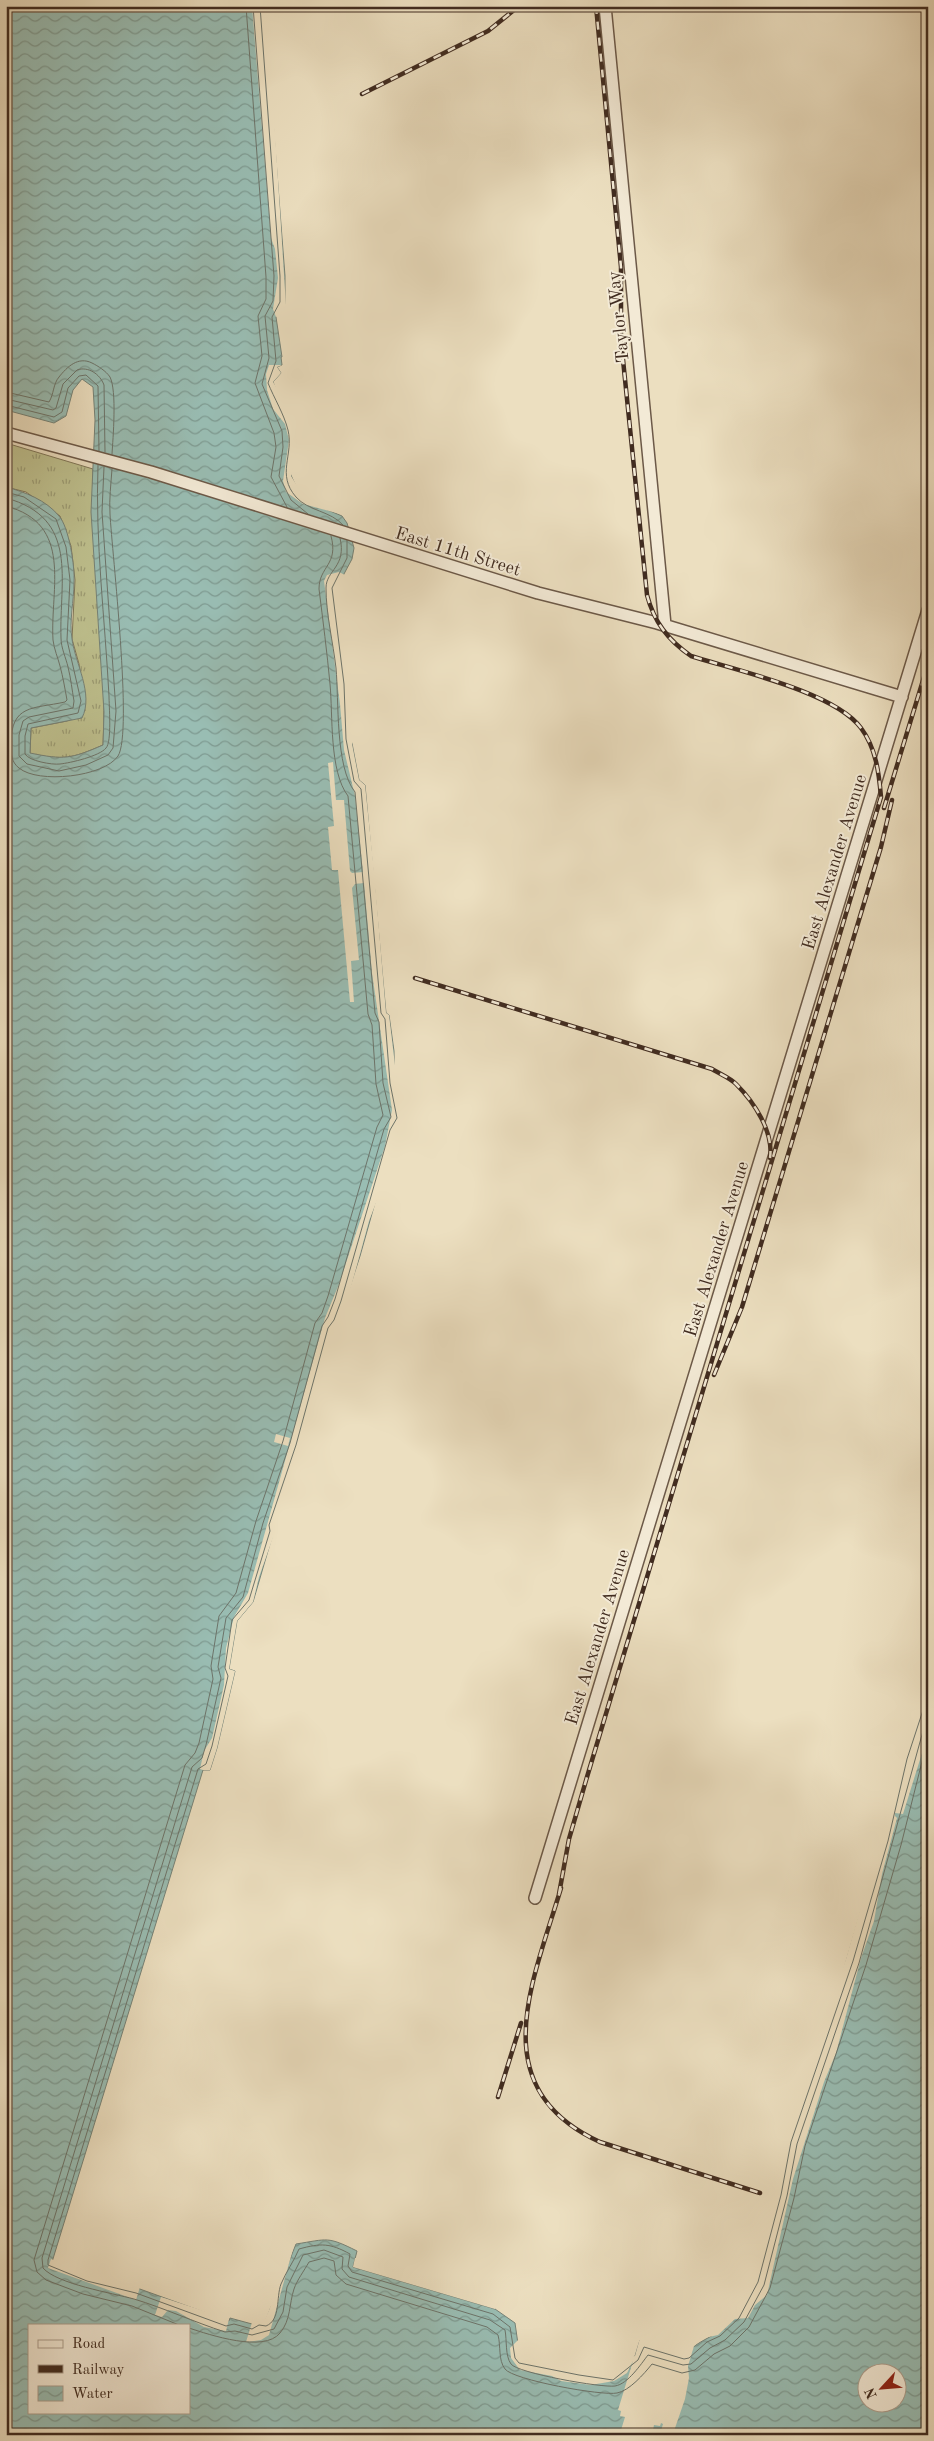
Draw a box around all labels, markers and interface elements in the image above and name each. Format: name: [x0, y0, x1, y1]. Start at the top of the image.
street label: Taylor Way: [605, 270, 633, 364]
street label: East 11th Street: [393, 524, 523, 580]
street label: East Alexander Avenue: [800, 772, 870, 952]
street label: East Alexander Avenue: [682, 1159, 752, 1339]
street label: East Alexander Avenue: [563, 1547, 633, 1727]
legend: [28, 2324, 190, 2414]
text: Road: [72, 2337, 106, 2352]
text: Railway: [72, 2363, 125, 2378]
north arrow: [856, 2364, 906, 2414]
text: N: [862, 2385, 880, 2401]
text: Water: [72, 2387, 113, 2402]

